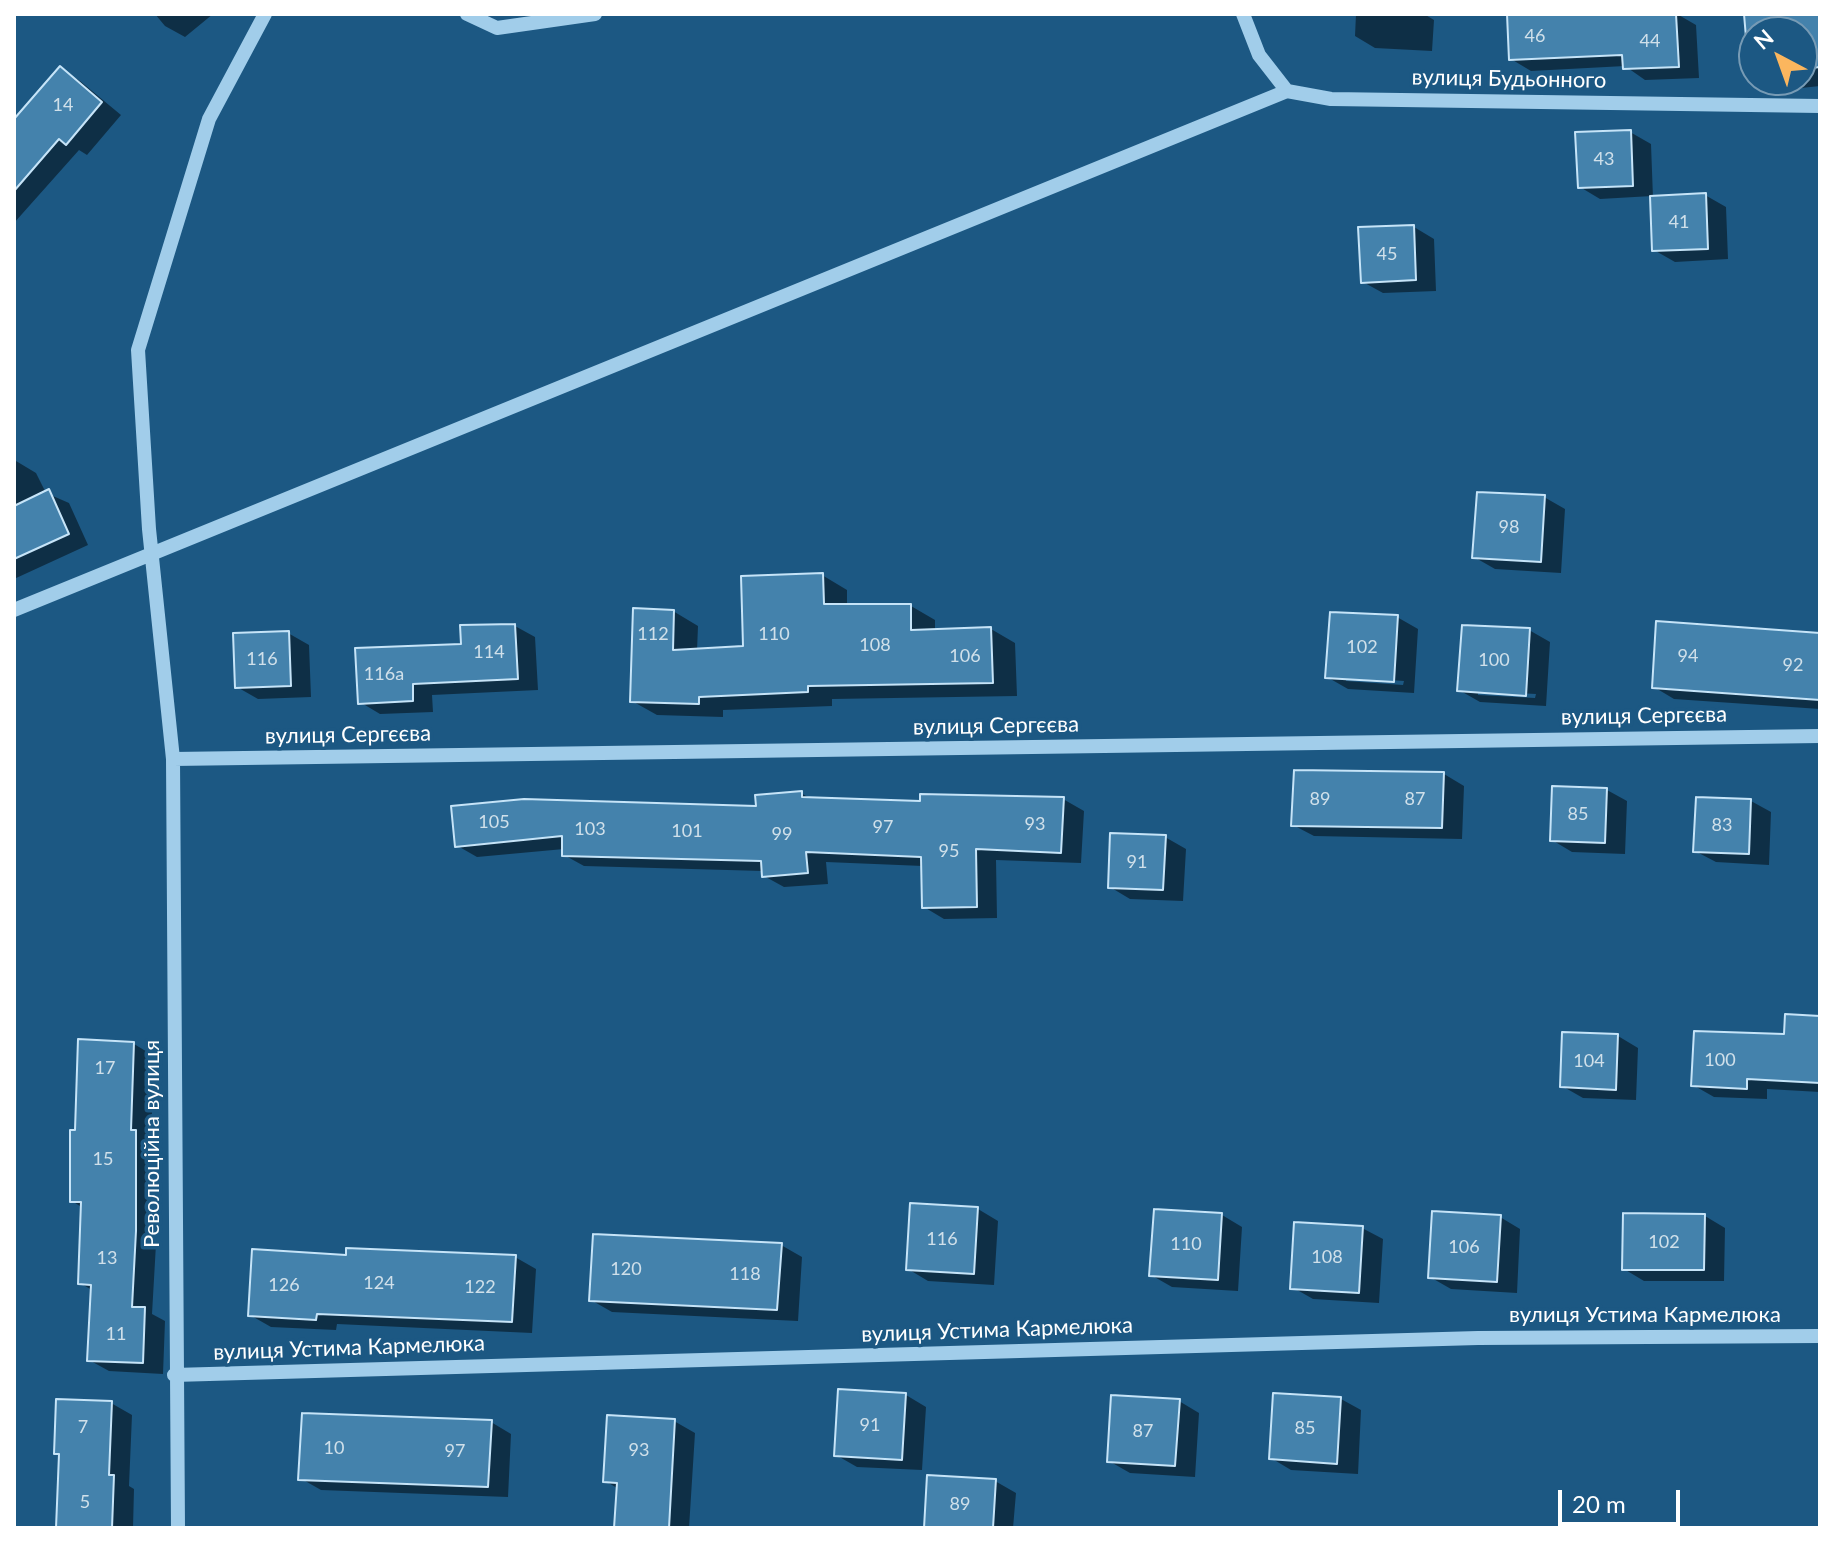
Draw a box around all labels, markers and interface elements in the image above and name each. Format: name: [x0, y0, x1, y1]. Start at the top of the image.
north arrow: [1738, 16, 1818, 96]
text: N: [1748, 23, 1778, 55]
house number: 46: [1525, 25, 1545, 47]
house number: 44: [1640, 30, 1660, 52]
street label: вулиця Будьонного: [1412, 64, 1606, 94]
house number: 14: [53, 94, 73, 116]
house number: 43: [1594, 148, 1614, 170]
house number: 41: [1669, 211, 1689, 233]
house number: 45: [1377, 243, 1397, 265]
house number: 98: [1499, 516, 1519, 538]
house number: 112: [637, 623, 669, 645]
house number: 110: [758, 623, 790, 645]
house number: 108: [859, 634, 891, 656]
house number: 102: [1346, 636, 1378, 658]
house number: 114: [473, 641, 505, 663]
house number: 106: [949, 645, 981, 667]
house number: 94: [1678, 645, 1698, 667]
house number: 116: [246, 648, 278, 670]
house number: 100: [1478, 649, 1510, 671]
house number: 92: [1783, 654, 1803, 676]
house number: 116а: [364, 663, 404, 685]
street label: вулиця Сергєєва: [1561, 701, 1727, 731]
street label: вулиця Сергєєва: [913, 711, 1079, 741]
street label: вулиця Сергєєва: [265, 720, 431, 750]
house number: 89: [1310, 788, 1330, 810]
house number: 87: [1405, 788, 1425, 810]
house number: 85: [1568, 803, 1588, 825]
house number: 105: [478, 811, 510, 833]
house number: 93: [1025, 813, 1045, 835]
house number: 83: [1712, 814, 1732, 836]
house number: 97: [873, 816, 893, 838]
house number: 103: [574, 818, 606, 840]
house number: 101: [671, 820, 703, 842]
house number: 99: [772, 823, 792, 845]
house number: 95: [939, 840, 959, 862]
house number: 91: [1127, 851, 1147, 873]
street label: Революційна вулиця: [139, 1040, 165, 1248]
house number: 100: [1704, 1049, 1736, 1071]
house number: 104: [1573, 1050, 1605, 1072]
house number: 17: [95, 1057, 115, 1079]
house number: 15: [93, 1148, 113, 1170]
house number: 116: [926, 1228, 958, 1250]
house number: 102: [1648, 1231, 1680, 1253]
house number: 110: [1170, 1233, 1202, 1255]
house number: 106: [1448, 1236, 1480, 1258]
house number: 108: [1311, 1246, 1343, 1268]
house number: 13: [97, 1247, 117, 1269]
house number: 120: [610, 1258, 642, 1280]
house number: 118: [729, 1263, 761, 1285]
house number: 124: [363, 1272, 395, 1294]
house number: 126: [268, 1274, 300, 1296]
house number: 122: [464, 1276, 496, 1298]
street label: вулиця Устима Кармелюка: [1509, 1302, 1781, 1328]
street label: вулиця Устима Кармелюка: [861, 1312, 1133, 1348]
house number: 11: [106, 1323, 126, 1345]
street label: вулиця Устима Кармелюка: [213, 1330, 485, 1366]
house number: 91: [860, 1414, 880, 1436]
house number: 7: [78, 1416, 88, 1438]
house number: 85: [1295, 1417, 1315, 1439]
house number: 87: [1133, 1420, 1153, 1442]
house number: 10: [324, 1437, 344, 1459]
house number: 93: [629, 1439, 649, 1461]
house number: 97: [445, 1440, 465, 1462]
scale bar: [1562, 1474, 1684, 1524]
text: 20 m: [1572, 1489, 1626, 1518]
house number: 5: [80, 1491, 90, 1513]
house number: 89: [950, 1493, 970, 1515]

